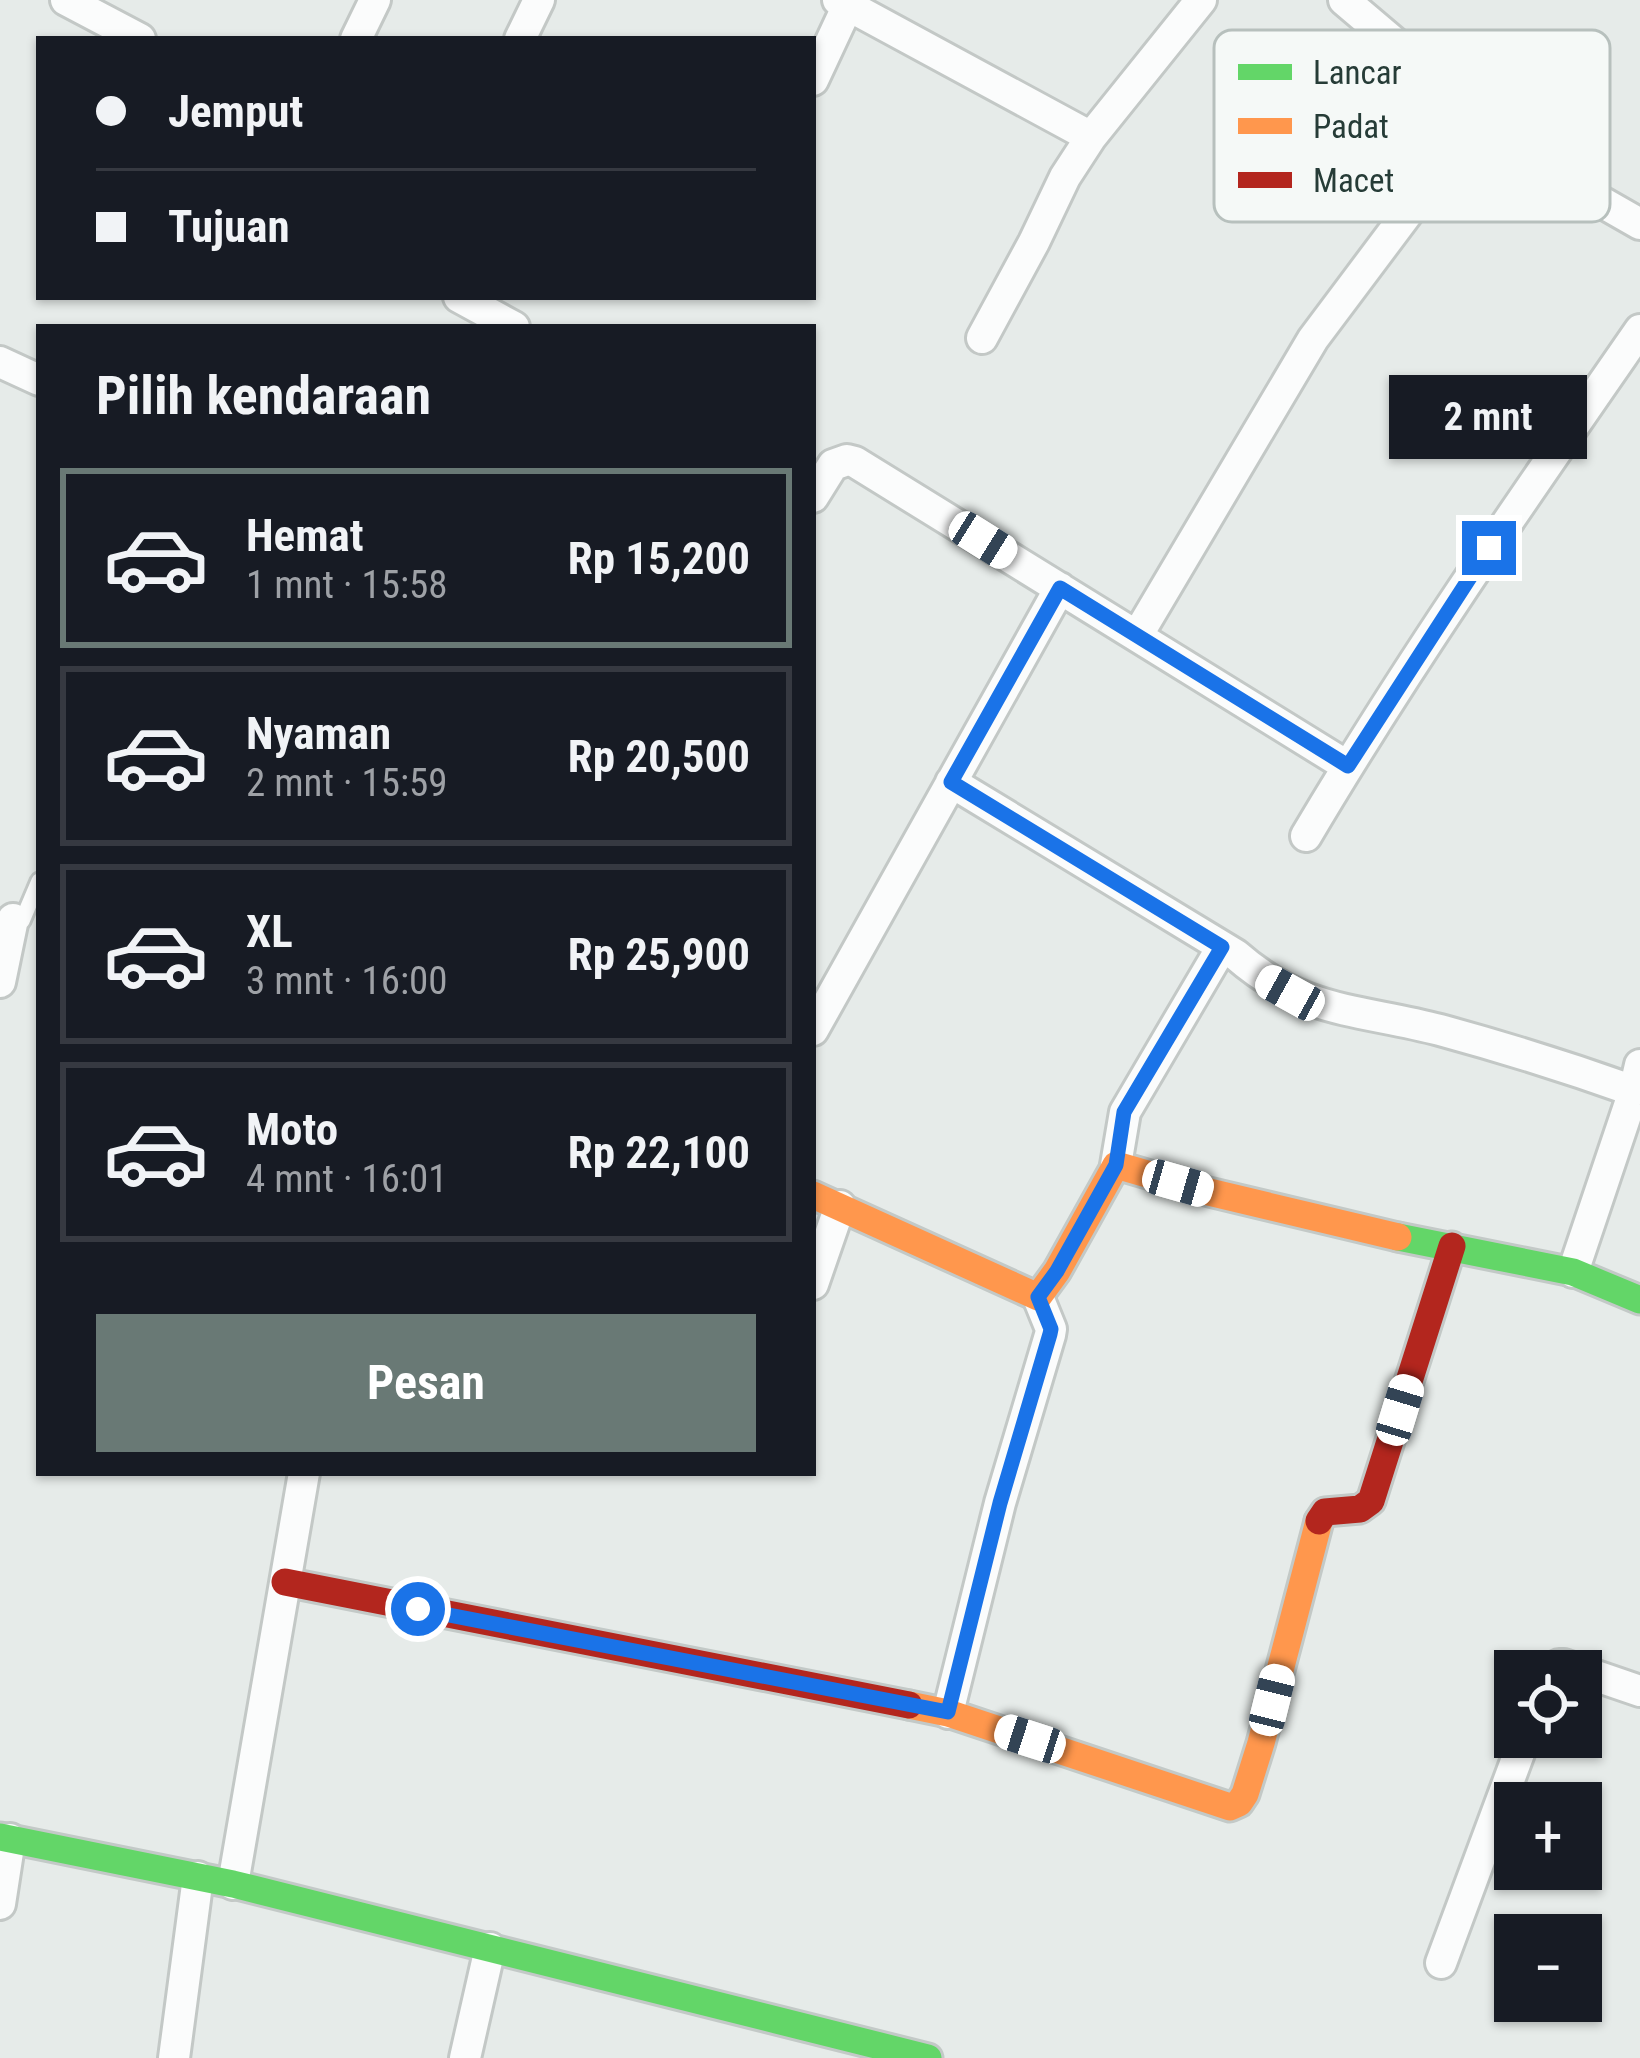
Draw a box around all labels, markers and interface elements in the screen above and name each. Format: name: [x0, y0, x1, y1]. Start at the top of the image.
legend: [1214, 30, 1610, 222]
text: Lancar: [1313, 53, 1402, 92]
text: Jemput: [168, 85, 303, 138]
text: Padat: [1313, 107, 1389, 146]
text: Macet: [1313, 161, 1394, 200]
text: Tujuan: [168, 200, 290, 253]
text: Pilih kendaraan: [96, 364, 431, 427]
callout: 2 mnt: [1390, 374, 1588, 458]
text: 2 mnt: [1444, 394, 1532, 440]
icon: car: [102, 504, 210, 612]
car: [943, 506, 1023, 574]
text: Hemat: [246, 509, 364, 562]
route end: [1462, 521, 1516, 575]
text: Rp 15,200: [568, 532, 750, 585]
text: 1 mnt · 15:58: [246, 562, 448, 608]
icon: car: [102, 702, 210, 810]
text: Nyaman: [246, 707, 391, 760]
text: Rp 20,500: [568, 730, 750, 783]
text: 2 mnt · 15:59: [246, 760, 448, 806]
icon: car: [102, 900, 210, 1008]
text: XL: [246, 905, 293, 958]
text: Rp 25,900: [568, 928, 750, 981]
text: 3 mnt · 16:00: [246, 958, 448, 1004]
car: [1250, 960, 1330, 1026]
icon: car: [102, 1098, 210, 1206]
text: Moto: [246, 1103, 338, 1156]
text: Rp 22,100: [568, 1126, 750, 1179]
text: 4 mnt · 16:01: [246, 1156, 448, 1202]
car: [1138, 1156, 1218, 1210]
button: Pesan: [96, 1314, 756, 1452]
car: [1372, 1370, 1428, 1450]
route start: [391, 1582, 445, 1636]
map controls: [1494, 1650, 1602, 2022]
button: locate: [1494, 1650, 1602, 1758]
car: [1246, 1661, 1298, 1739]
car: [990, 1711, 1070, 1767]
button: +: [1494, 1782, 1602, 1890]
button: −: [1494, 1914, 1602, 2022]

